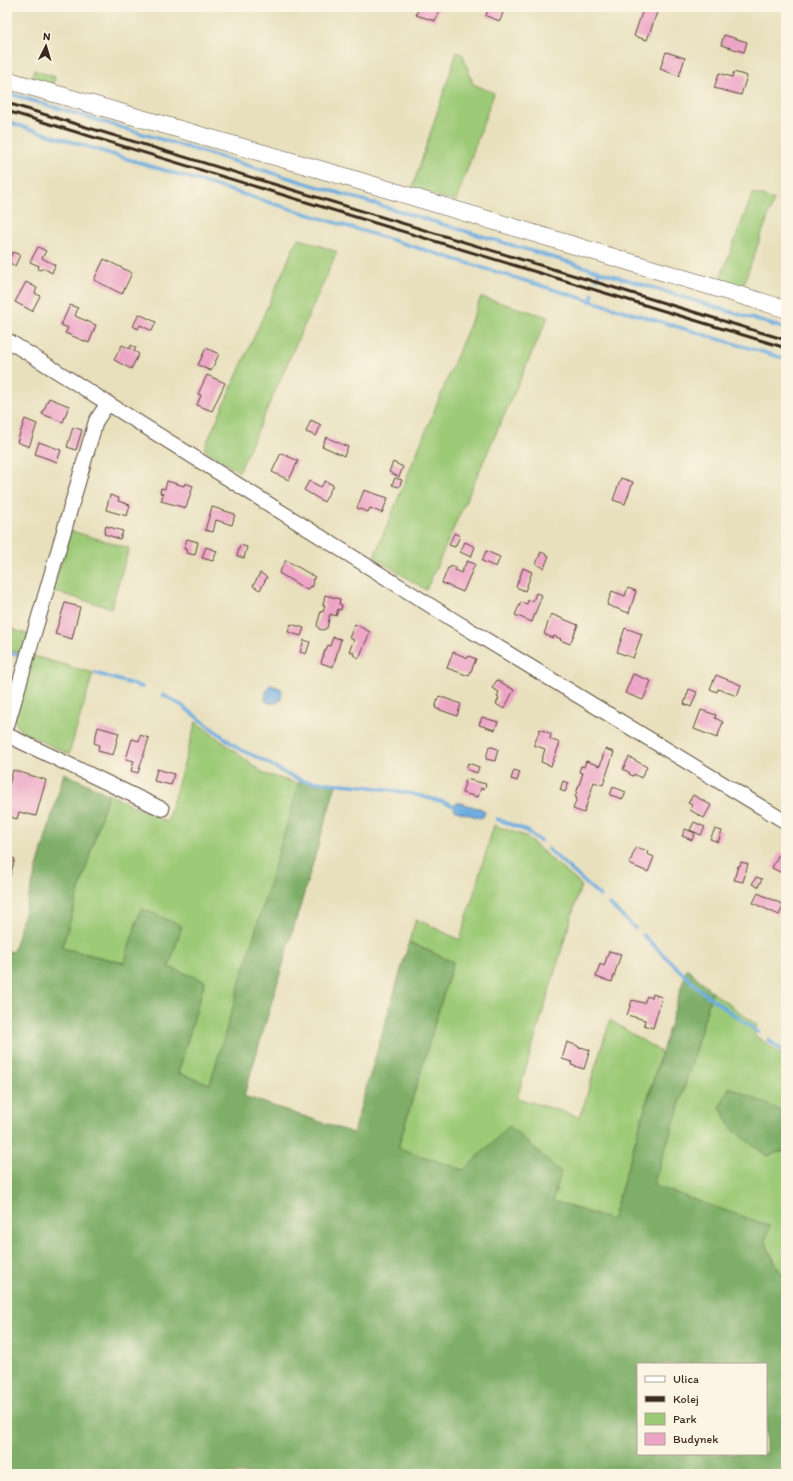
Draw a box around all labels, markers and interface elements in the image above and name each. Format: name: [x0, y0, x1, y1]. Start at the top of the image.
north arrow: [26, 26, 66, 66]
text: N: [43, 30, 51, 43]
legend: [637, 1363, 767, 1455]
text: Ulica: [673, 1372, 699, 1386]
text: Kolej: [673, 1392, 699, 1406]
text: Park: [673, 1412, 697, 1426]
text: Budynek: [673, 1432, 719, 1446]

